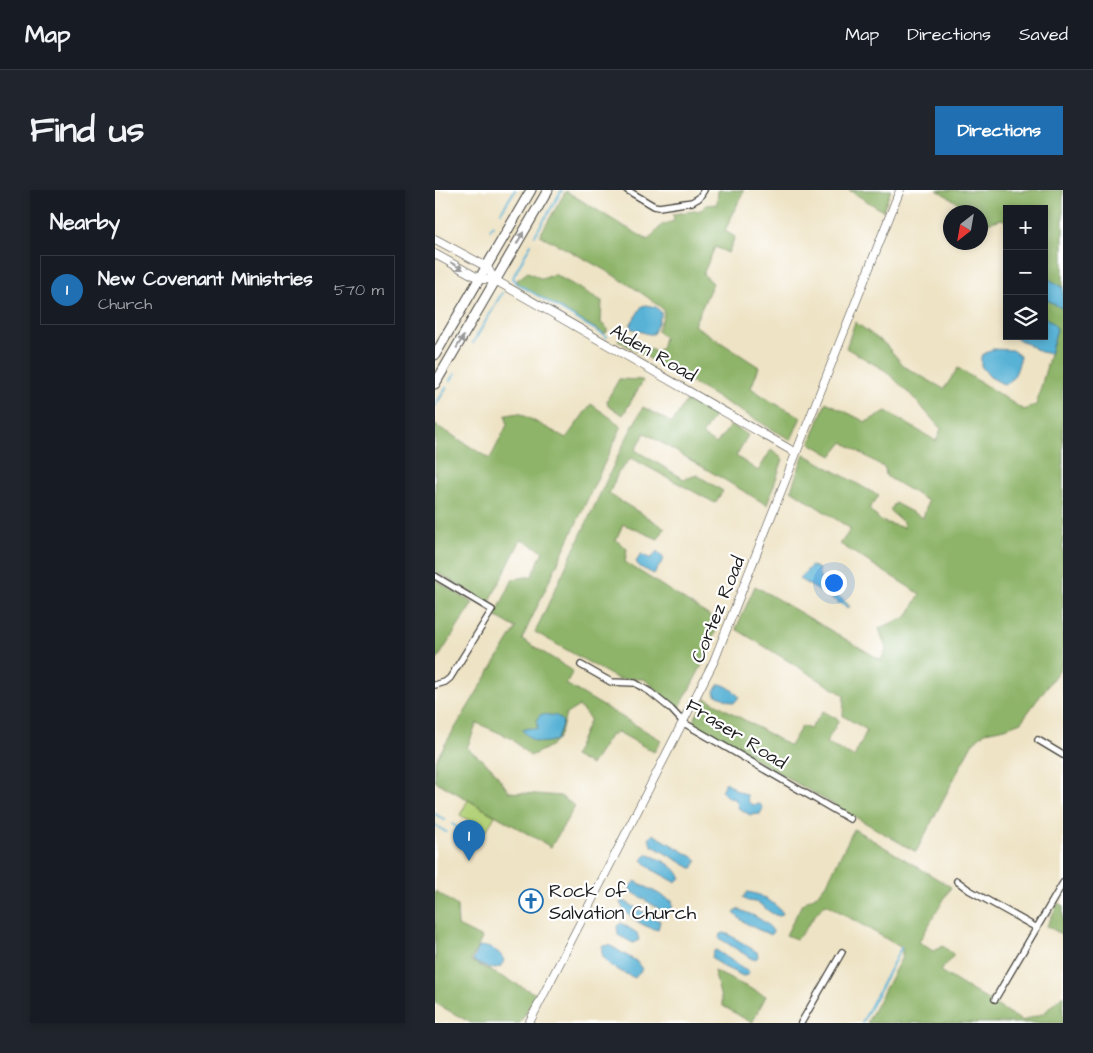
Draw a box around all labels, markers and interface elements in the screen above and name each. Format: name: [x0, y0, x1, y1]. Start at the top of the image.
text: Map: [25, 18, 70, 52]
text: Map: [845, 22, 879, 47]
text: Directions: [907, 22, 991, 47]
text: Saved: [1019, 22, 1068, 47]
text: Find us: [30, 106, 144, 155]
button: Directions: [935, 106, 1063, 155]
north arrow: [943, 205, 988, 250]
map controls: [1003, 205, 1048, 340]
button: +: [1003, 205, 1048, 250]
text: Nearby: [50, 208, 120, 237]
one-way arrow: [515, 232, 524, 245]
button: −: [1003, 250, 1048, 295]
one-way arrow: [451, 262, 464, 271]
text: New Covenant Ministries: [98, 266, 313, 293]
text: 1: [66, 279, 68, 301]
text: 570 m: [334, 279, 384, 301]
text: Church: [98, 293, 152, 315]
button: layers: [1003, 295, 1048, 340]
street label: Alden Road: [605, 318, 702, 389]
one-way arrow: [455, 336, 464, 349]
street label: Cortez Road: [685, 552, 752, 667]
your location: [821, 570, 847, 596]
street label: Fraser Road: [680, 692, 792, 776]
pin: 1: [453, 820, 485, 861]
place label: Rock of Salvation Church: [549, 878, 697, 927]
church icon: Rock of Salvation Church: [518, 888, 544, 914]

